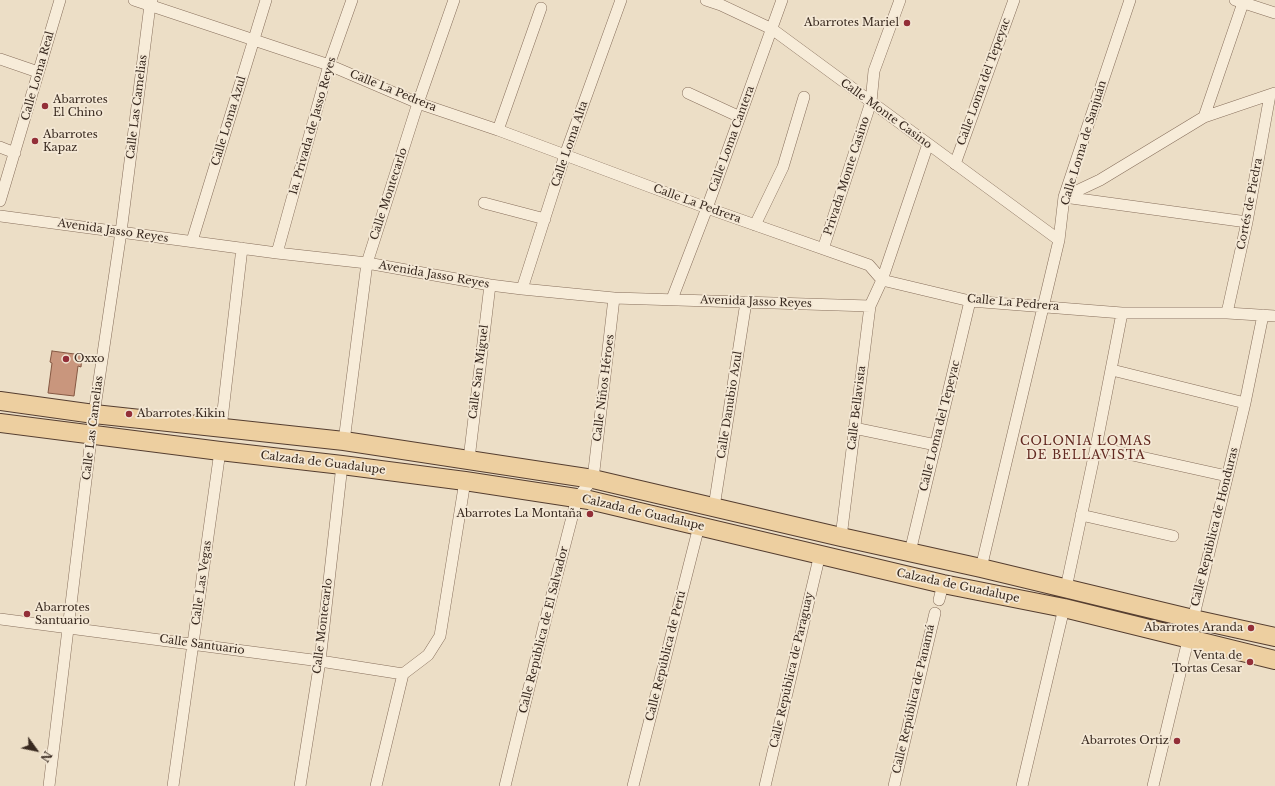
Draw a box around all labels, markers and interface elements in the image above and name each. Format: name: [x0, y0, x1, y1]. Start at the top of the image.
place label: Abarrotes Mariel: [804, 16, 899, 30]
street label: Calle Loma del Tepeyac: [955, 16, 1013, 148]
marker: Abarrotes Mariel: [902, 18, 912, 28]
street label: Calle Loma Real: [19, 30, 57, 122]
street label: Calle Las Camelias: [124, 54, 150, 160]
street label: 1a. Privada de Jasso Reyes: [287, 55, 339, 197]
street label: Calle La Pedrera: [348, 68, 438, 114]
street label: Calle Loma Azul: [209, 74, 249, 168]
street label: Calle Monte Casino: [838, 76, 934, 152]
street label: Calle Loma de Sanjuán: [1059, 79, 1109, 207]
street label: Calle Loma Cantera: [707, 84, 757, 194]
place label: Abarrotes El Chino: [53, 93, 108, 119]
street label: Calle Loma Alta: [549, 99, 591, 189]
marker: Abarrotes El Chino: [40, 101, 50, 111]
street label: Privada Monte Casino: [822, 115, 872, 237]
place label: Abarrotes Kapaz: [43, 128, 98, 154]
marker: Abarrotes Kapaz: [30, 136, 40, 146]
street label: Calle Montecarlo: [368, 146, 410, 242]
street label: Cortés de Piedra: [1235, 157, 1265, 251]
street label: Calle La Pedrera: [651, 182, 743, 226]
street label: Avenida Jasso Reyes: [57, 217, 169, 245]
street label: Avenida Jasso Reyes: [378, 259, 490, 291]
street label: Calle La Pedrera: [966, 292, 1060, 314]
street label: Avenida Jasso Reyes: [700, 293, 812, 311]
street label: Calle San Miguel: [467, 324, 491, 420]
street label: Calle Niños Héroes: [591, 334, 617, 442]
street label: Calle Danubio Azul: [715, 350, 745, 460]
place label: Oxxo: [74, 352, 105, 366]
marker: Oxxo: [61, 354, 71, 364]
street label: Calle Loma del Tepeyac: [917, 359, 963, 493]
street label: Calle Bellavista: [845, 365, 869, 451]
street label: Calle Las Camelias: [80, 375, 106, 481]
place label: Abarrotes Kikin: [137, 407, 225, 421]
marker: Abarrotes Kikin: [124, 409, 134, 419]
district label: COLONIA LOMAS DE BELLAVISTA: [1020, 435, 1152, 463]
street label: Calle República de Honduras: [1189, 446, 1241, 608]
street label: Calzada de Guadalupe: [260, 449, 386, 477]
street label: Calzada de Guadalupe: [580, 492, 706, 534]
place label: Abarrotes La Montaña: [456, 507, 582, 521]
marker: Abarrotes La Montaña: [585, 509, 595, 519]
street label: Calle Las Vegas: [190, 540, 214, 626]
street label: Calle República de El Salvador: [517, 545, 571, 715]
street label: Calzada de Guadalupe: [895, 566, 1021, 606]
street label: Calle Montecarlo: [311, 577, 335, 675]
street label: Calle República de Perú: [643, 589, 689, 723]
street label: Calle República de Paraguay: [768, 591, 816, 749]
place label: Abarrotes Santuario: [35, 601, 90, 627]
marker: Abarrotes Santuario: [22, 609, 32, 619]
place label: Abarrotes Aranda: [1144, 621, 1243, 635]
street label: Calle República de Panamá: [890, 623, 938, 775]
marker: Abarrotes Aranda: [1246, 623, 1256, 633]
street label: Calle Santuario: [158, 632, 246, 658]
place label: Venta de Tortas Cesar: [1172, 649, 1242, 675]
marker: Venta de Tortas Cesar: [1245, 657, 1255, 667]
north arrow: [16, 730, 56, 770]
place label: Abarrotes Ortiz: [1081, 734, 1169, 748]
marker: Abarrotes Ortiz: [1172, 736, 1182, 746]
text: N: [37, 748, 55, 765]

